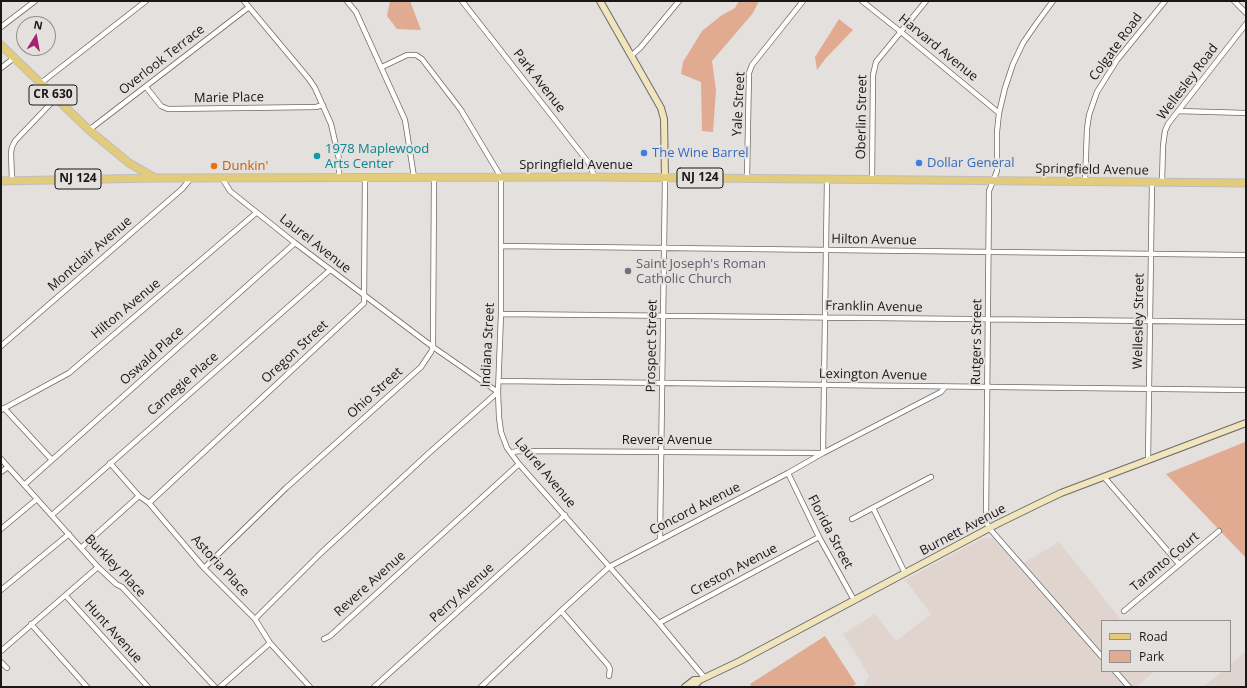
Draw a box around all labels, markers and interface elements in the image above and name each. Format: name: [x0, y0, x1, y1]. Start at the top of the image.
street label: Colgate Road: [1086, 10, 1146, 84]
street label: Harvard Avenue: [895, 11, 981, 85]
north arrow: [16, 16, 56, 56]
text: N: [32, 16, 44, 33]
street label: Overlook Terrace: [116, 22, 208, 98]
street label: Wellesley Road: [1154, 41, 1222, 123]
street label: Park Avenue: [510, 46, 568, 116]
street label: Yale Street: [730, 71, 748, 137]
street label: Oberlin Street: [853, 74, 871, 160]
road number: CR 630: [29, 85, 77, 105]
street label: Marie Place: [194, 90, 264, 106]
place label: 1978 Maplewood Arts Center: [325, 141, 429, 172]
place label: The Wine Barrel: [652, 145, 749, 161]
marker: The Wine Barrel: [639, 148, 649, 158]
marker: 1978 Maplewood Arts Center: [312, 151, 322, 161]
place label: Dollar General: [927, 155, 1015, 171]
street label: Springfield Avenue: [519, 157, 633, 173]
place label: Dunkin': [222, 158, 268, 174]
marker: Dollar General: [914, 158, 924, 168]
marker: Dunkin': [209, 161, 219, 171]
street label: Springfield Avenue: [1035, 161, 1149, 179]
road number: NJ 124: [677, 168, 723, 188]
road number: NJ 124: [55, 169, 101, 189]
street label: Laurel Avenue: [276, 211, 354, 277]
street label: Montclair Avenue: [45, 213, 135, 295]
street label: Hilton Avenue: [831, 231, 917, 249]
place label: Saint Joseph's Roman Catholic Church: [636, 256, 766, 287]
marker: Saint Joseph's Roman Catholic Church: [623, 266, 633, 276]
street label: Wellesley Street: [1130, 273, 1148, 369]
street label: Hilton Avenue: [88, 276, 164, 342]
street label: Franklin Avenue: [825, 298, 923, 316]
street label: Prospect Street: [643, 299, 661, 393]
street label: Rutgers Street: [968, 299, 986, 385]
street label: Indiana Street: [478, 302, 498, 388]
street label: Oregon Street: [259, 317, 331, 387]
street label: Oswald Place: [117, 323, 187, 389]
street label: Carnegie Place: [144, 349, 222, 419]
street label: Ohio Street: [344, 364, 406, 422]
street label: Lexington Avenue: [819, 366, 927, 384]
street label: Revere Avenue: [622, 432, 712, 448]
street label: Laurel Avenue: [511, 435, 579, 511]
street label: Concord Avenue: [647, 479, 743, 539]
street label: Florida Street: [804, 492, 856, 572]
street label: Burnett Avenue: [917, 501, 1009, 559]
street label: Taranto Court: [1128, 529, 1202, 595]
street label: Burkley Place: [81, 532, 149, 600]
street label: Astoria Place: [188, 532, 252, 600]
street label: Creston Avenue: [688, 541, 780, 599]
street label: Revere Avenue: [331, 548, 409, 620]
street label: Perry Avenue: [427, 560, 497, 626]
street label: Hunt Avenue: [81, 598, 145, 666]
legend: [1101, 620, 1231, 672]
text: Road: [1139, 628, 1168, 645]
text: Park: [1139, 648, 1164, 665]

